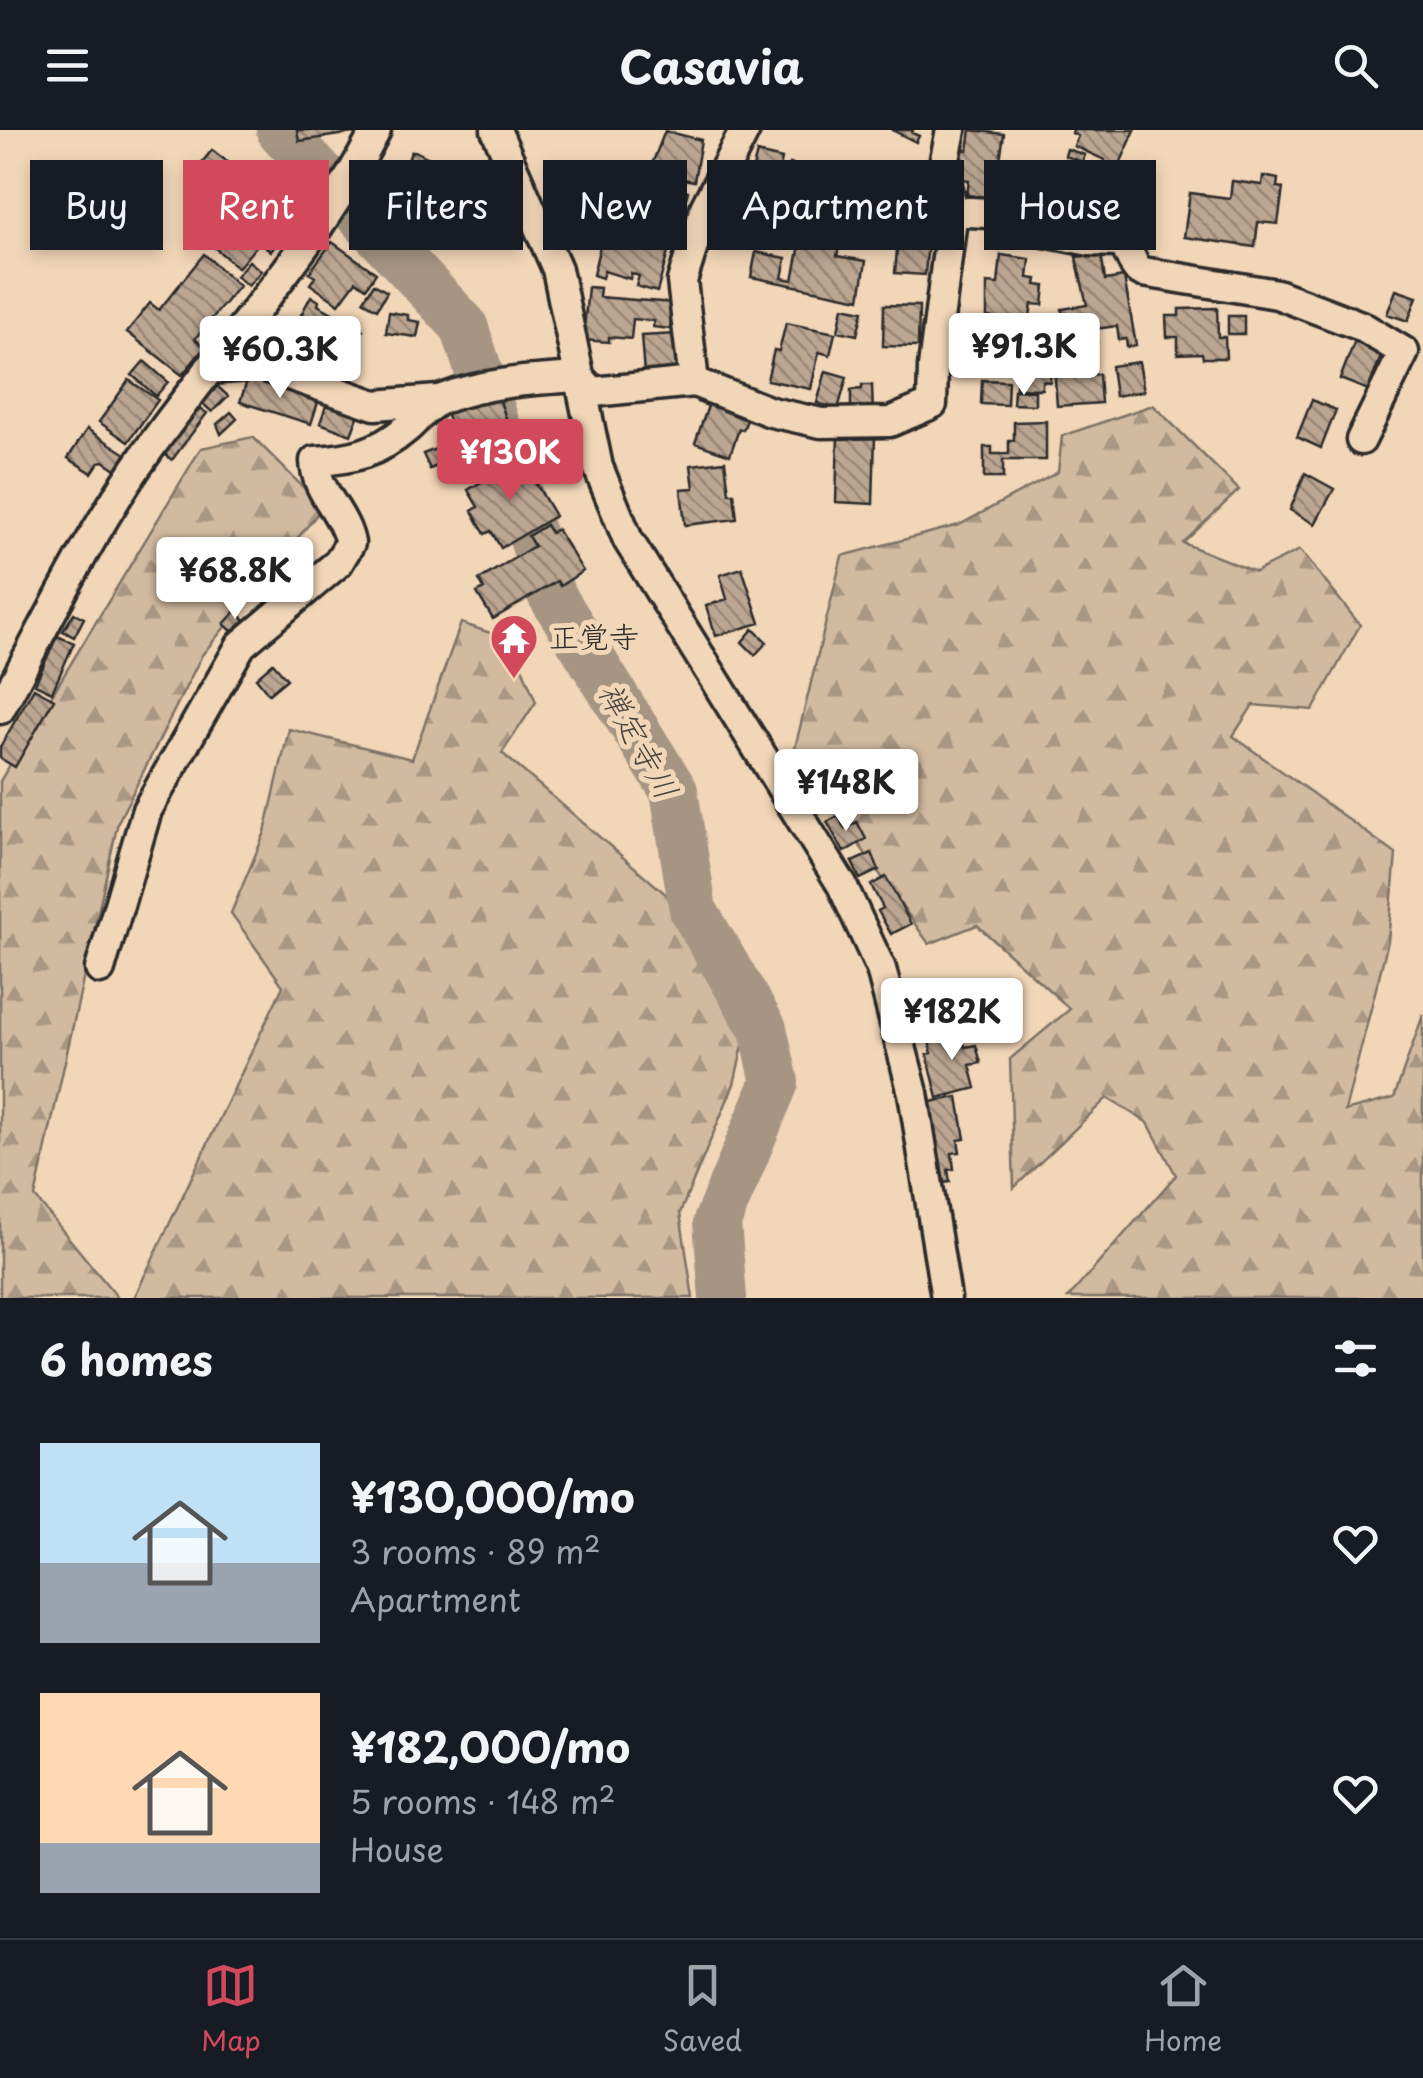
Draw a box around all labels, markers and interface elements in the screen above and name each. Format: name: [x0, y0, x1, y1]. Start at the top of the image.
text: Casavia: [619, 31, 804, 99]
icon: menu: [40, 38, 95, 93]
icon: search: [1328, 38, 1383, 93]
chip: Buy: [30, 160, 163, 250]
chip: Rent: [183, 160, 329, 250]
chip: Filters: [349, 160, 523, 250]
chip: New: [543, 160, 687, 250]
chip: Apartment: [707, 160, 964, 250]
chip: House: [984, 160, 1156, 250]
pin: ¥91.3K: [943, 313, 1105, 398]
pin: ¥60.3K: [199, 316, 361, 401]
text: ¥91.3K: [971, 321, 1077, 369]
text: ¥60.3K: [222, 324, 338, 372]
pin: ¥130K: [440, 419, 580, 504]
text: ¥130K: [459, 427, 561, 475]
pin: ¥68.8K: [154, 537, 316, 622]
text: ¥68.8K: [178, 545, 292, 593]
temple icon: 正覚寺: [488, 612, 540, 680]
place label: 正覚寺: [549, 613, 639, 658]
water label: 禅定寺川: [588, 672, 692, 808]
pin: ¥148K: [776, 749, 916, 834]
text: ¥148K: [796, 757, 896, 805]
pin: ¥182K: [882, 978, 1022, 1063]
text: ¥182K: [903, 986, 1001, 1034]
text: 6 homes: [40, 1327, 213, 1390]
icon: filters: [1328, 1331, 1383, 1386]
text: ¥130,000/mo: [350, 1464, 635, 1527]
icon: home: [120, 1483, 240, 1603]
icon: heart: [1328, 1516, 1383, 1571]
text: 3 rooms · 89 m²: [350, 1527, 601, 1575]
text: Apartment: [350, 1575, 521, 1623]
text: ¥182,000/mo: [350, 1714, 630, 1777]
icon: home: [120, 1733, 240, 1853]
icon: heart: [1328, 1766, 1383, 1821]
text: 5 rooms · 148 m²: [350, 1777, 615, 1825]
text: House: [350, 1825, 444, 1873]
tab: Map: [201, 1958, 261, 2061]
tab: Saved: [663, 1958, 742, 2061]
tab: Home: [1144, 1958, 1222, 2061]

